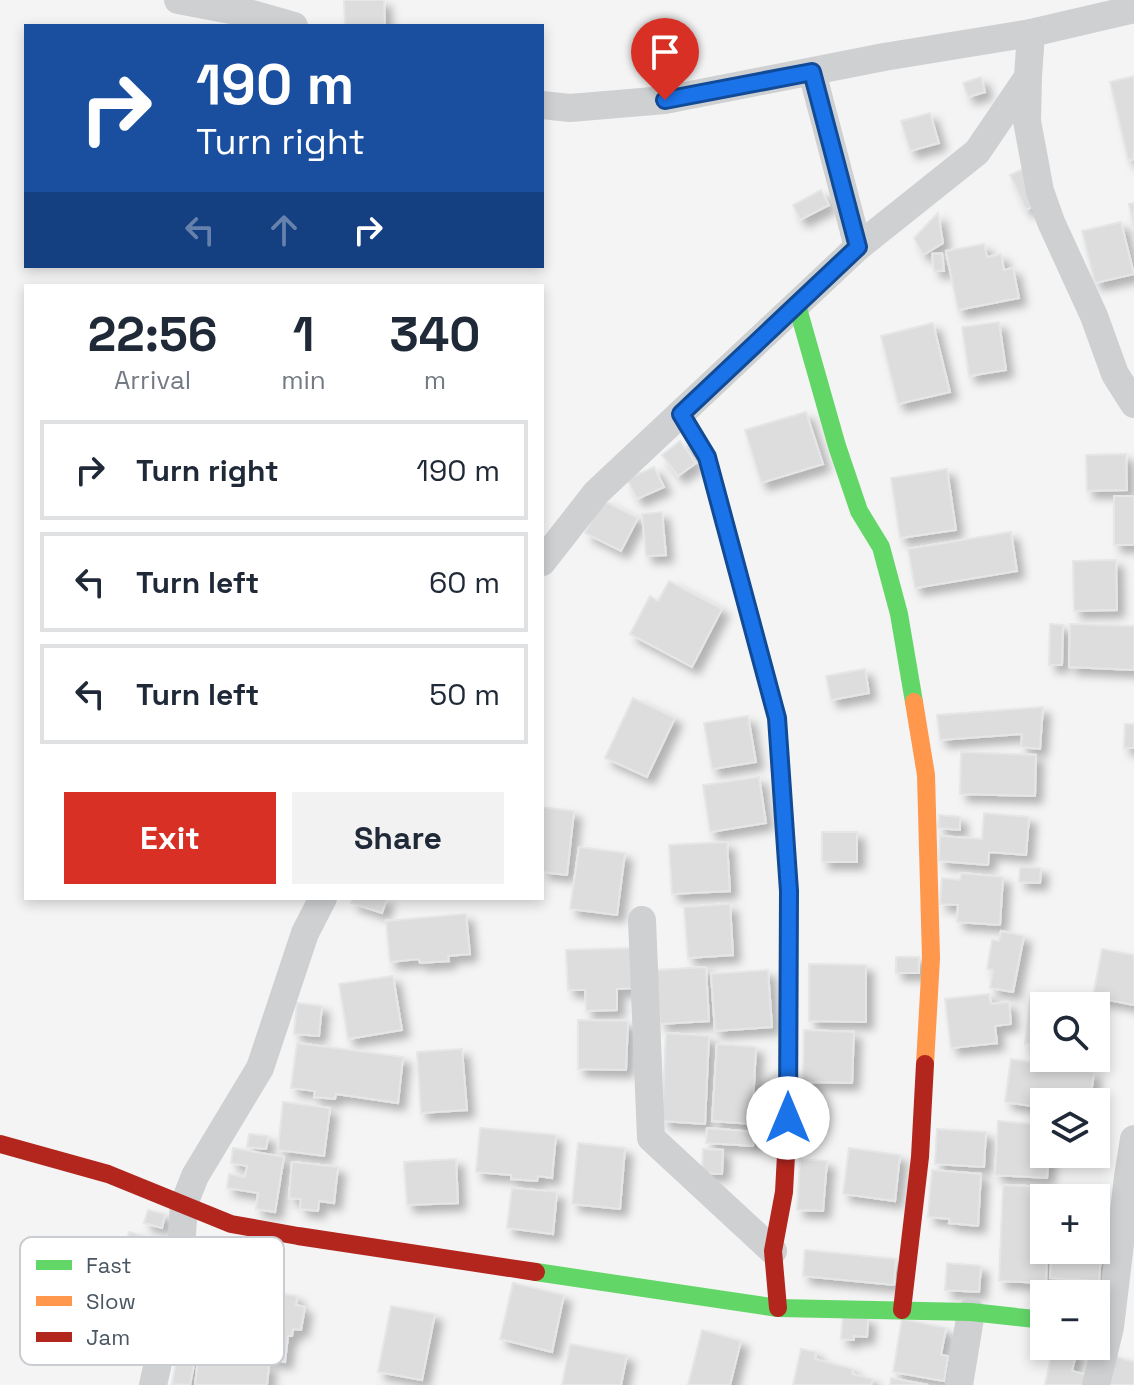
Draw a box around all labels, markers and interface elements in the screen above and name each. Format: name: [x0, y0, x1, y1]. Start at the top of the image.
pin: [631, 18, 699, 100]
icon: arrive: [643, 30, 687, 74]
text: 190 m: [196, 49, 354, 120]
icon: right: [64, 56, 168, 160]
text: Turn right: [196, 119, 365, 165]
icon: left: [178, 208, 222, 252]
icon: ahead: [262, 208, 306, 252]
icon: right: [346, 208, 390, 252]
text: 22:56: [88, 304, 217, 365]
text: 1: [293, 304, 314, 365]
text: 340: [389, 304, 480, 365]
text: Arrival: [114, 363, 191, 397]
text: min: [281, 363, 326, 397]
text: m: [424, 363, 446, 397]
icon: right: [68, 448, 112, 492]
text: Turn right: [136, 451, 279, 490]
text: 190 m: [416, 451, 500, 490]
icon: left: [68, 560, 112, 604]
text: Turn left: [136, 563, 259, 602]
text: 60 m: [429, 563, 500, 602]
icon: left: [68, 672, 112, 716]
text: Turn left: [136, 675, 259, 714]
text: 50 m: [429, 675, 500, 714]
button: Exit: [64, 792, 276, 884]
button: Share: [292, 792, 504, 884]
map controls: [1030, 992, 1110, 1360]
button: search: [1030, 992, 1110, 1072]
position arrow: [746, 1076, 830, 1160]
button: layers: [1030, 1088, 1110, 1168]
button: +: [1030, 1184, 1110, 1264]
legend: [20, 1237, 284, 1365]
text: Fast: [86, 1251, 132, 1279]
button: −: [1030, 1280, 1110, 1360]
text: Slow: [86, 1287, 136, 1315]
text: Jam: [86, 1323, 130, 1351]

